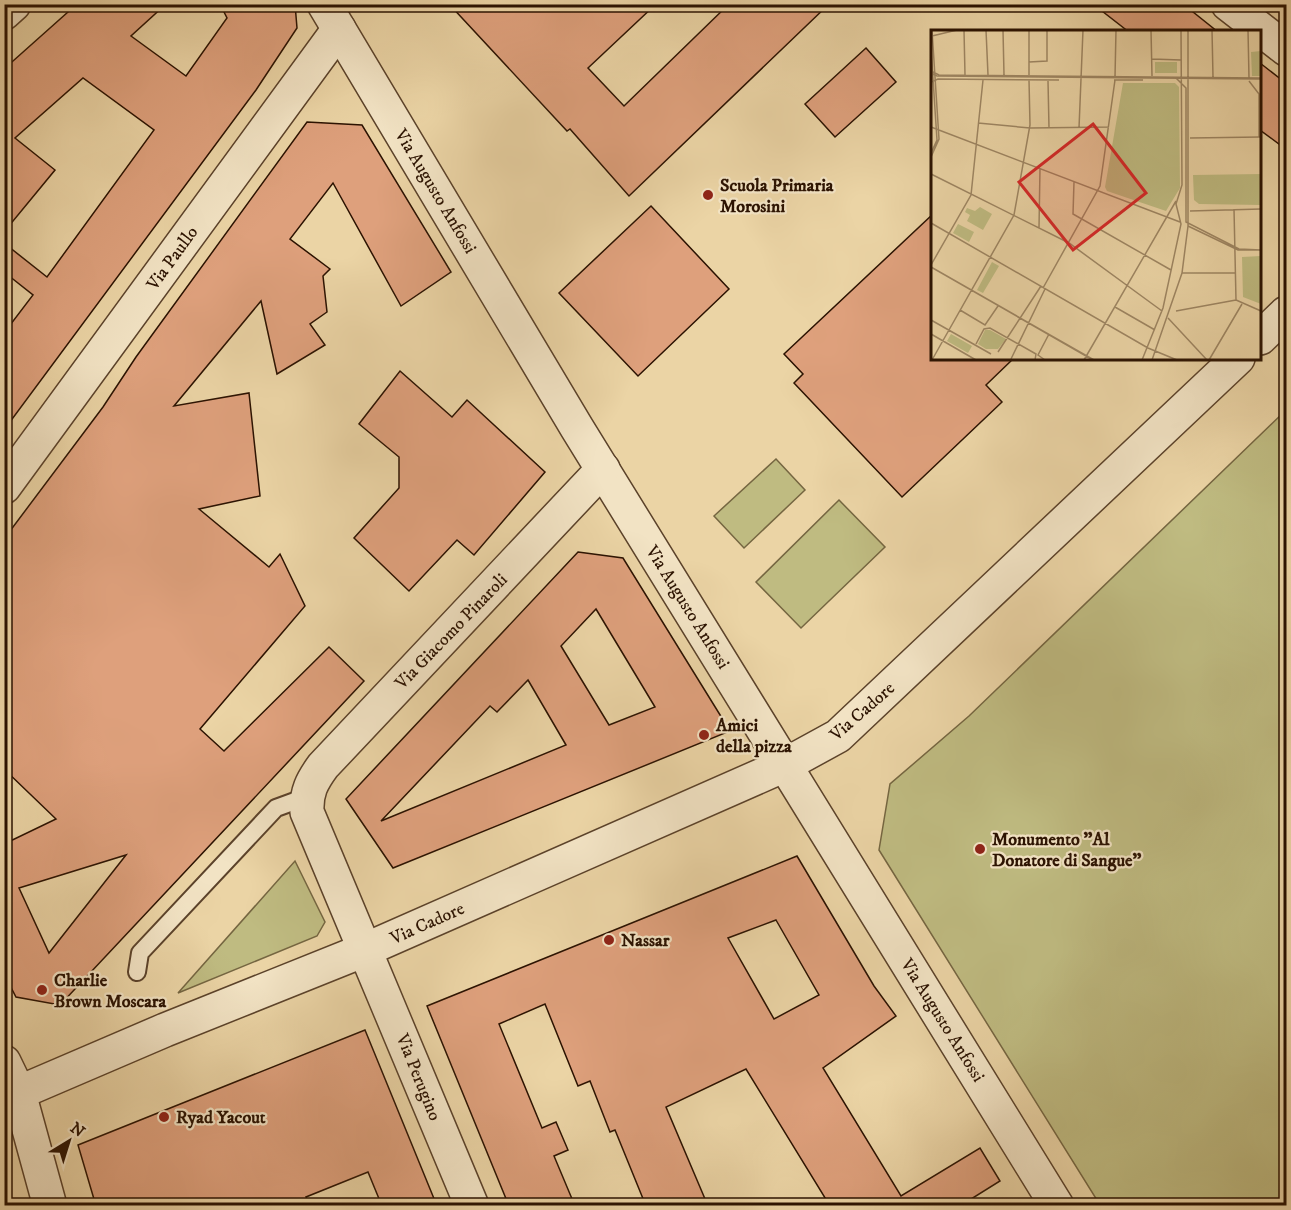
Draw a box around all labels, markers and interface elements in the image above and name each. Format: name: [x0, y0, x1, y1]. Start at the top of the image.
inset map: [931, 30, 1261, 360]
street label: Via Augusto Anfossi: [389, 124, 481, 258]
place label: Scuola Primaria Morosini: [720, 175, 834, 218]
marker: Scuola Primaria Morosini: [701, 188, 715, 202]
street label: Via Paullo: [142, 222, 204, 296]
street label: Via Augusto Anfossi: [640, 541, 734, 673]
street label: Via Giacomo Pinaroli: [390, 569, 513, 695]
street label: Via Cadore: [825, 678, 900, 747]
place label: Amici della pizza: [715, 715, 792, 758]
marker: Amici della pizza: [697, 728, 711, 742]
place label: Monumento "Al Donatore di Sangue": [992, 829, 1142, 872]
marker: Monumento "Al Donatore di Sangue": [973, 842, 987, 856]
street label: Via Cadore: [386, 898, 468, 950]
place label: Nassar: [621, 930, 670, 952]
marker: Nassar: [602, 933, 616, 947]
street label: Via Augusto Anfossi: [895, 954, 989, 1086]
place label: Charlie Brown Moscara: [54, 970, 167, 1013]
marker: Charlie Brown Moscara: [35, 983, 49, 997]
street label: Via Perugino: [390, 1030, 446, 1124]
place label: Ryad Yacout: [176, 1107, 266, 1129]
marker: Ryad Yacout: [157, 1110, 171, 1124]
north arrow: [39, 1111, 99, 1171]
text: N: [66, 1118, 89, 1142]

